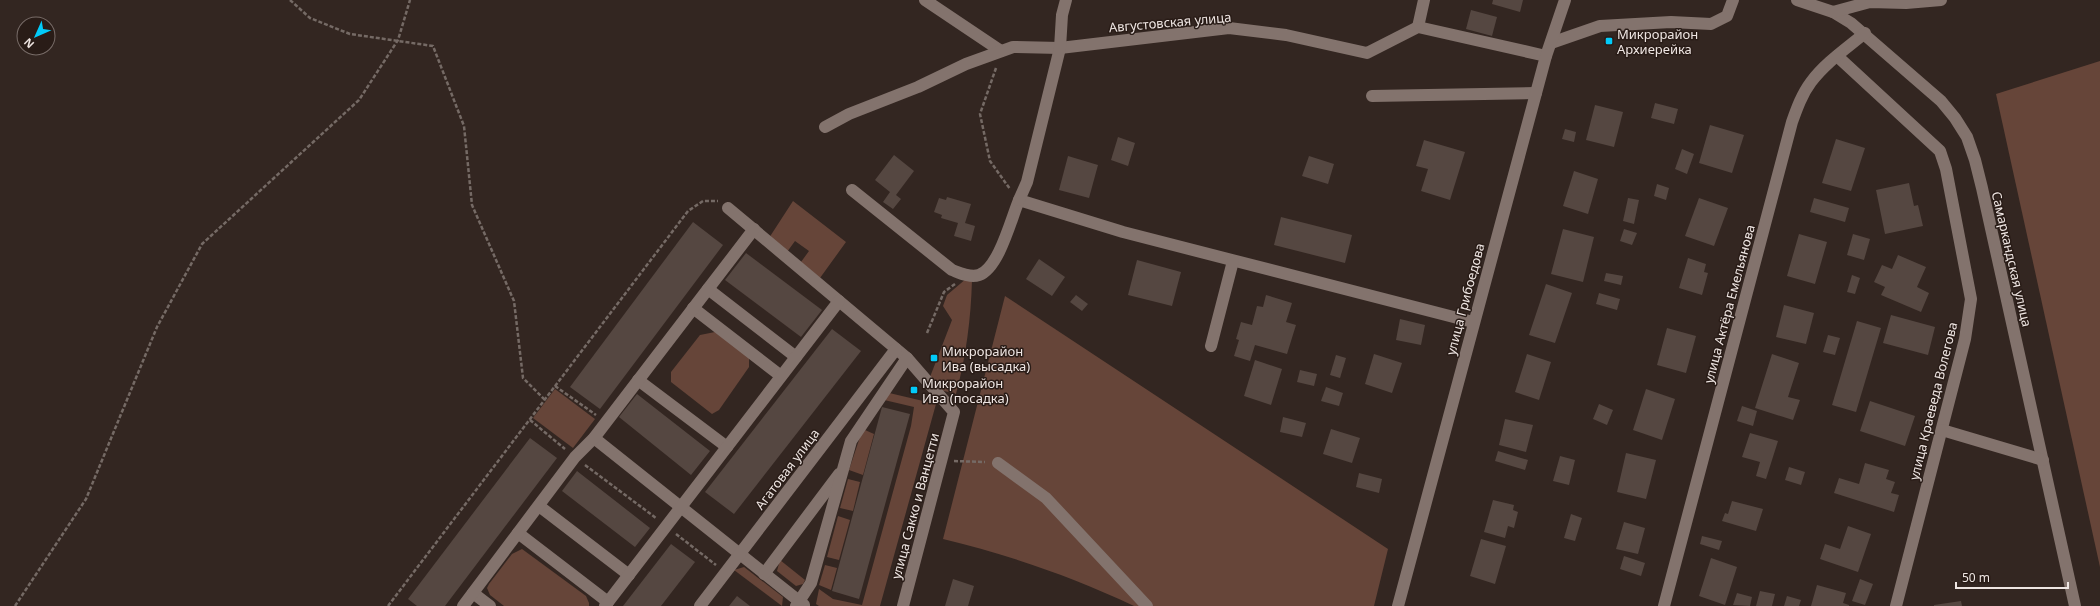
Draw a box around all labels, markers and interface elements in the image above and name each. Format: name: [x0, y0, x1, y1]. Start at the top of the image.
street label: Августовская улица: [1108, 8, 1232, 36]
north arrow: [16, 16, 56, 56]
place label: Микрорайон Архиерейка: [1617, 25, 1698, 58]
text: N: [20, 35, 37, 52]
marker: Микрорайон Архиерейка: [1604, 36, 1614, 46]
street label: Самаркандская улица: [1988, 190, 2036, 328]
street label: улица Актёра Емельянова: [1699, 223, 1759, 385]
street label: улица Грибоедова: [1441, 241, 1489, 357]
street label: улица Краеведа Волегова: [1905, 320, 1961, 482]
place label: Микрорайон Ива (высадка): [942, 342, 1030, 375]
marker: Микрорайон Ива (высадка): [929, 353, 939, 363]
place label: Микрорайон Ива (посадка): [922, 374, 1009, 407]
marker: Микрорайон Ива (посадка): [909, 385, 919, 395]
street label: Агатовая улица: [751, 425, 823, 513]
street label: улица Сакко и Ванцетти: [887, 431, 943, 581]
scale bar: [1956, 564, 2068, 590]
text: 50 m: [1962, 569, 1990, 586]

